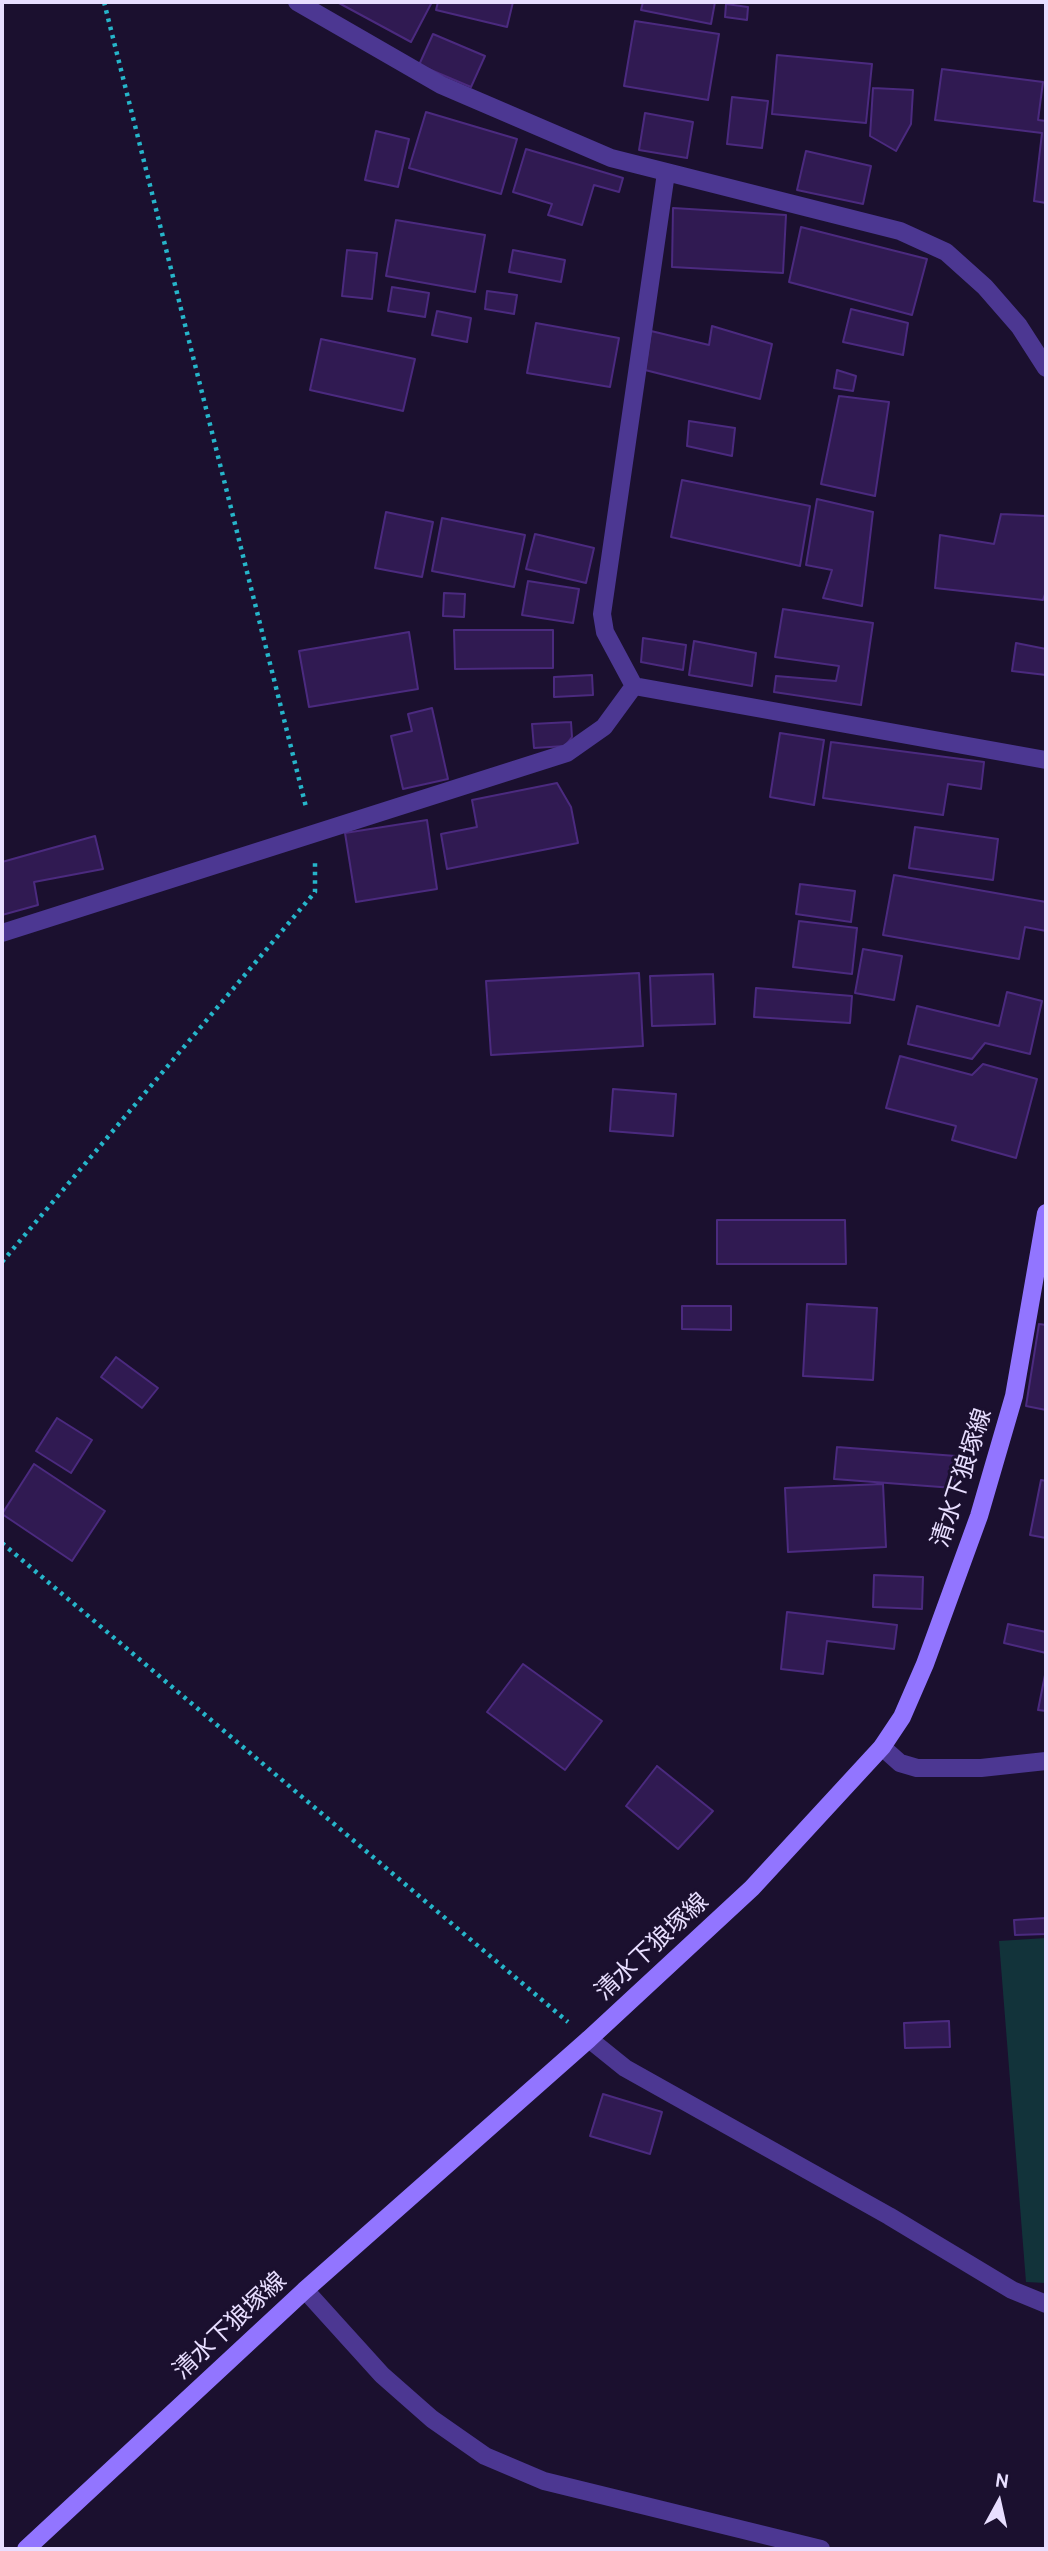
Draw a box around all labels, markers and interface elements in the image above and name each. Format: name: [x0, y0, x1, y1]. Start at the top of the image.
street label: 清水下狼塚線: [926, 1405, 998, 1551]
street label: 清水下狼塚線: [590, 1887, 714, 2007]
street label: 清水下狼塚線: [168, 2266, 292, 2386]
north arrow: [964, 2467, 1034, 2537]
text: N: [994, 2468, 1010, 2493]

